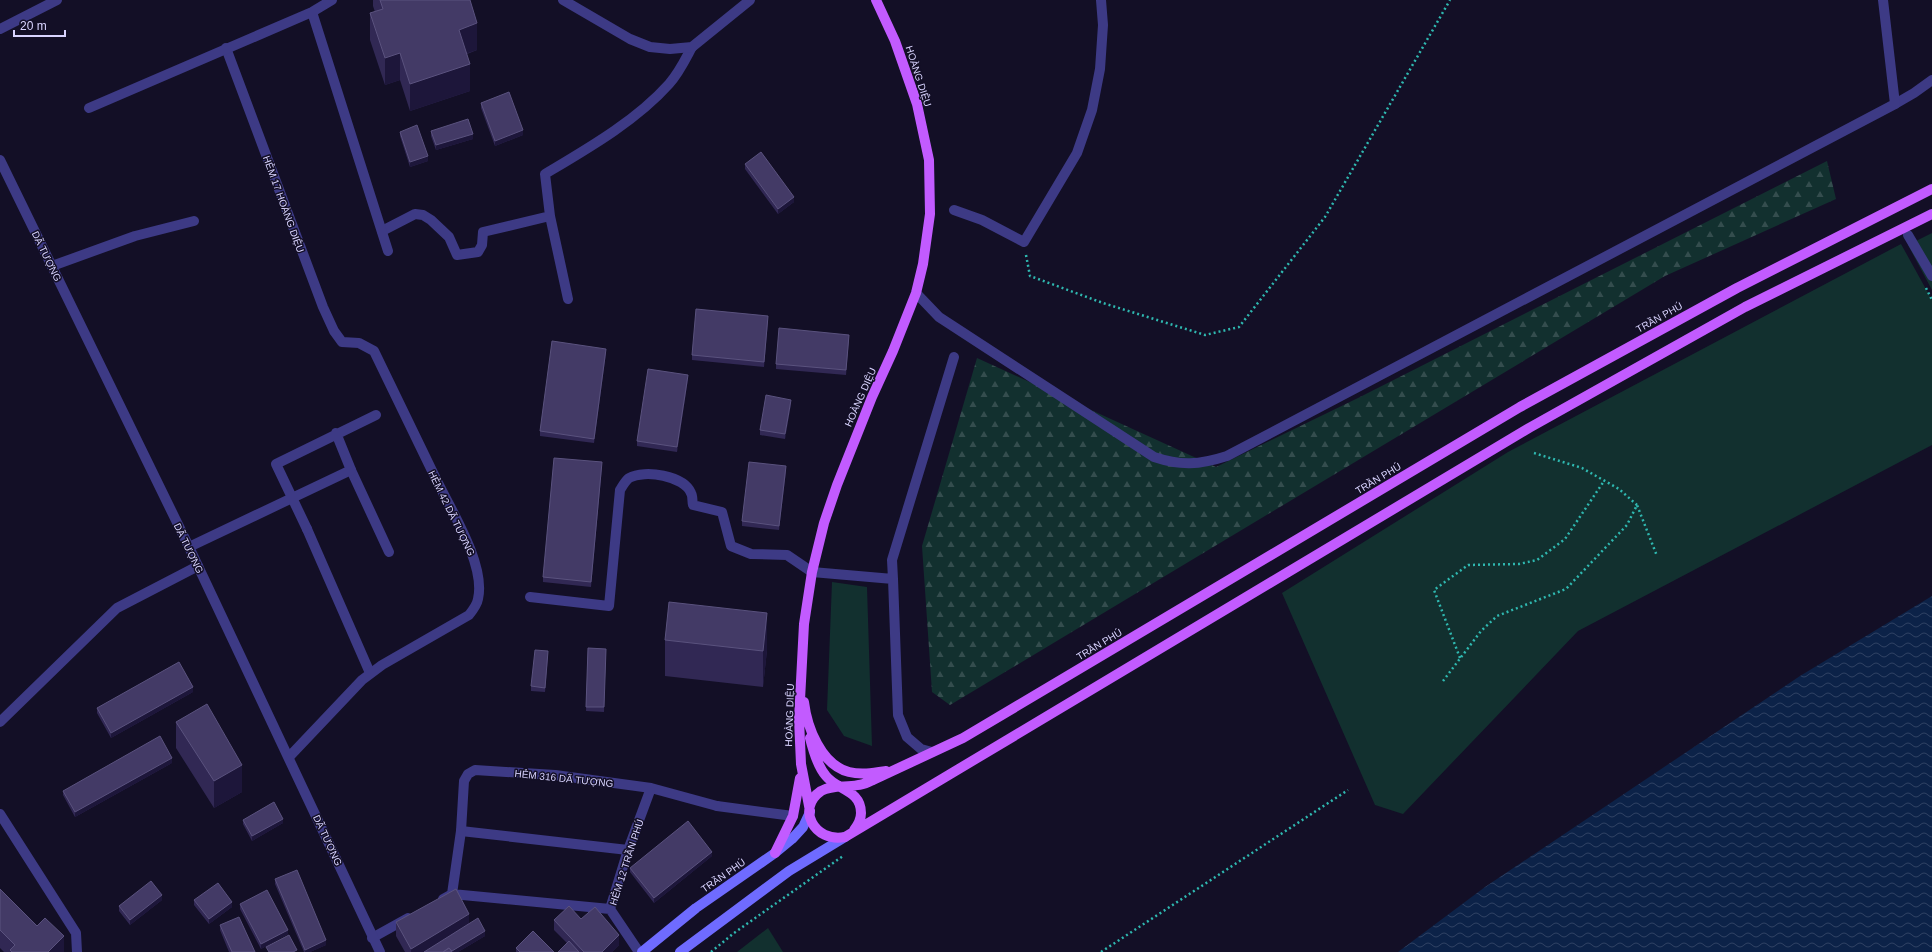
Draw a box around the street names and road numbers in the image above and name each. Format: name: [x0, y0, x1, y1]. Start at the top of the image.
street label: HOÀNG DIỆU: [904, 44, 934, 108]
street label: HẺM 17 HOÀNG DIỆU: [261, 154, 307, 254]
street label: DÃ TƯỢNG: [30, 229, 64, 283]
street label: TRẦN PHÚ: [1634, 299, 1684, 335]
street label: HOÀNG DIỆU: [842, 366, 878, 428]
street label: TRẦN PHÚ: [1353, 460, 1403, 496]
street label: HẺM 42 DÃ TƯỢNG: [426, 468, 478, 558]
street label: DÃ TƯỢNG: [172, 521, 206, 575]
street label: TRẦN PHÚ: [1074, 626, 1124, 662]
street label: HOÀNG DIỆU: [782, 683, 796, 747]
street label: HẺM 316 DÃ TƯỢNG: [514, 767, 614, 789]
street label: DÃ TƯỢNG: [311, 813, 345, 868]
street label: HẺM 12 TRẦN PHÚ: [606, 817, 646, 907]
street label: TRẦN PHÚ: [699, 855, 747, 895]

